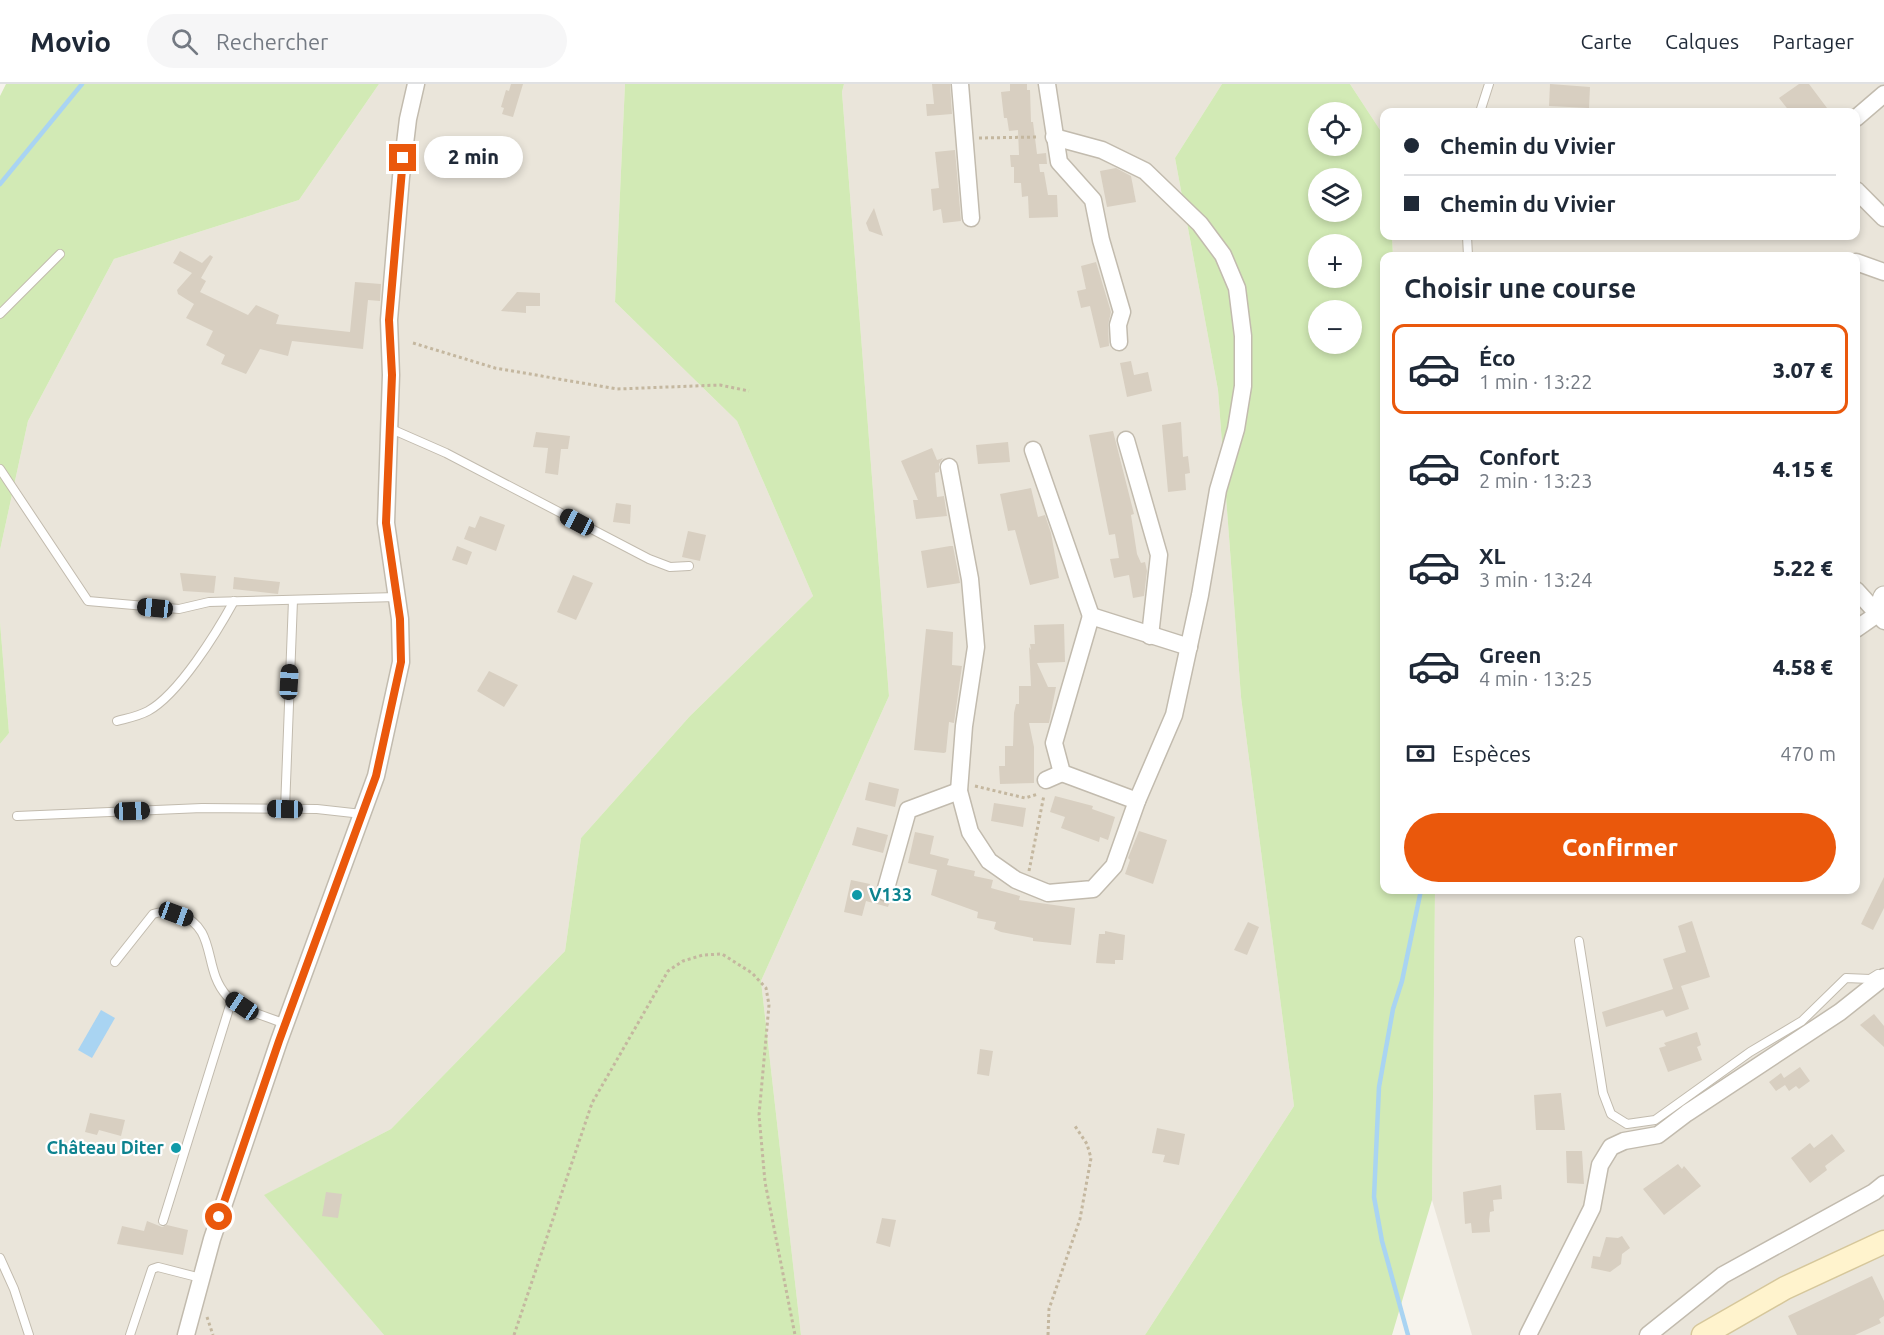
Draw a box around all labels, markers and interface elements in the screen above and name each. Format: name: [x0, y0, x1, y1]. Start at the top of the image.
search box: [147, 14, 567, 68]
icon: search: [168, 25, 201, 58]
text: Movio: [30, 26, 111, 57]
text: Rechercher: [216, 29, 328, 54]
text: Carte: [1581, 29, 1632, 53]
text: Calques: [1665, 29, 1739, 53]
text: Partager: [1772, 29, 1854, 53]
map controls: [1308, 102, 1362, 354]
button: locate: [1308, 102, 1362, 156]
text: Chemin du Vivier: [1440, 133, 1616, 158]
callout: 2 min: [424, 137, 523, 179]
route end: [389, 144, 416, 171]
text: 2 min: [448, 145, 499, 168]
button: layers: [1308, 168, 1362, 222]
text: Chemin du Vivier: [1440, 191, 1616, 216]
button: +: [1308, 234, 1362, 288]
text: Choisir une course: [1404, 273, 1636, 303]
button: −: [1308, 300, 1362, 354]
icon: car: [1407, 342, 1461, 396]
text: Éco: [1479, 345, 1516, 370]
text: 3.07 €: [1773, 357, 1833, 382]
text: 1 min · 13:22: [1479, 370, 1593, 393]
icon: car: [1407, 441, 1461, 495]
text: Confort: [1479, 444, 1560, 469]
text: 4.15 €: [1773, 456, 1833, 481]
text: 2 min · 13:23: [1479, 469, 1593, 492]
car: [557, 506, 597, 538]
icon: car: [1407, 540, 1461, 594]
text: XL: [1479, 543, 1506, 568]
text: 5.22 €: [1773, 555, 1833, 580]
text: 3 min · 13:24: [1479, 568, 1593, 591]
car: [136, 597, 174, 619]
icon: car: [1407, 639, 1461, 693]
text: Green: [1479, 642, 1541, 667]
text: 4.58 €: [1773, 654, 1833, 679]
car: [279, 664, 299, 700]
text: 4 min · 13:25: [1479, 667, 1593, 690]
icon: cash: [1404, 737, 1437, 770]
text: Espèces: [1452, 741, 1531, 766]
text: 470 m: [1780, 742, 1836, 765]
car: [267, 800, 303, 818]
car: [114, 801, 150, 821]
button: Confirmer: [1404, 813, 1836, 882]
place label: V133: [869, 884, 912, 904]
marker: V133: [850, 888, 864, 902]
car: [156, 899, 196, 929]
car: [222, 988, 262, 1024]
place label: Château Diter: [46, 1137, 165, 1157]
marker: Château Diter: [169, 1141, 183, 1155]
route start: [205, 1203, 232, 1230]

